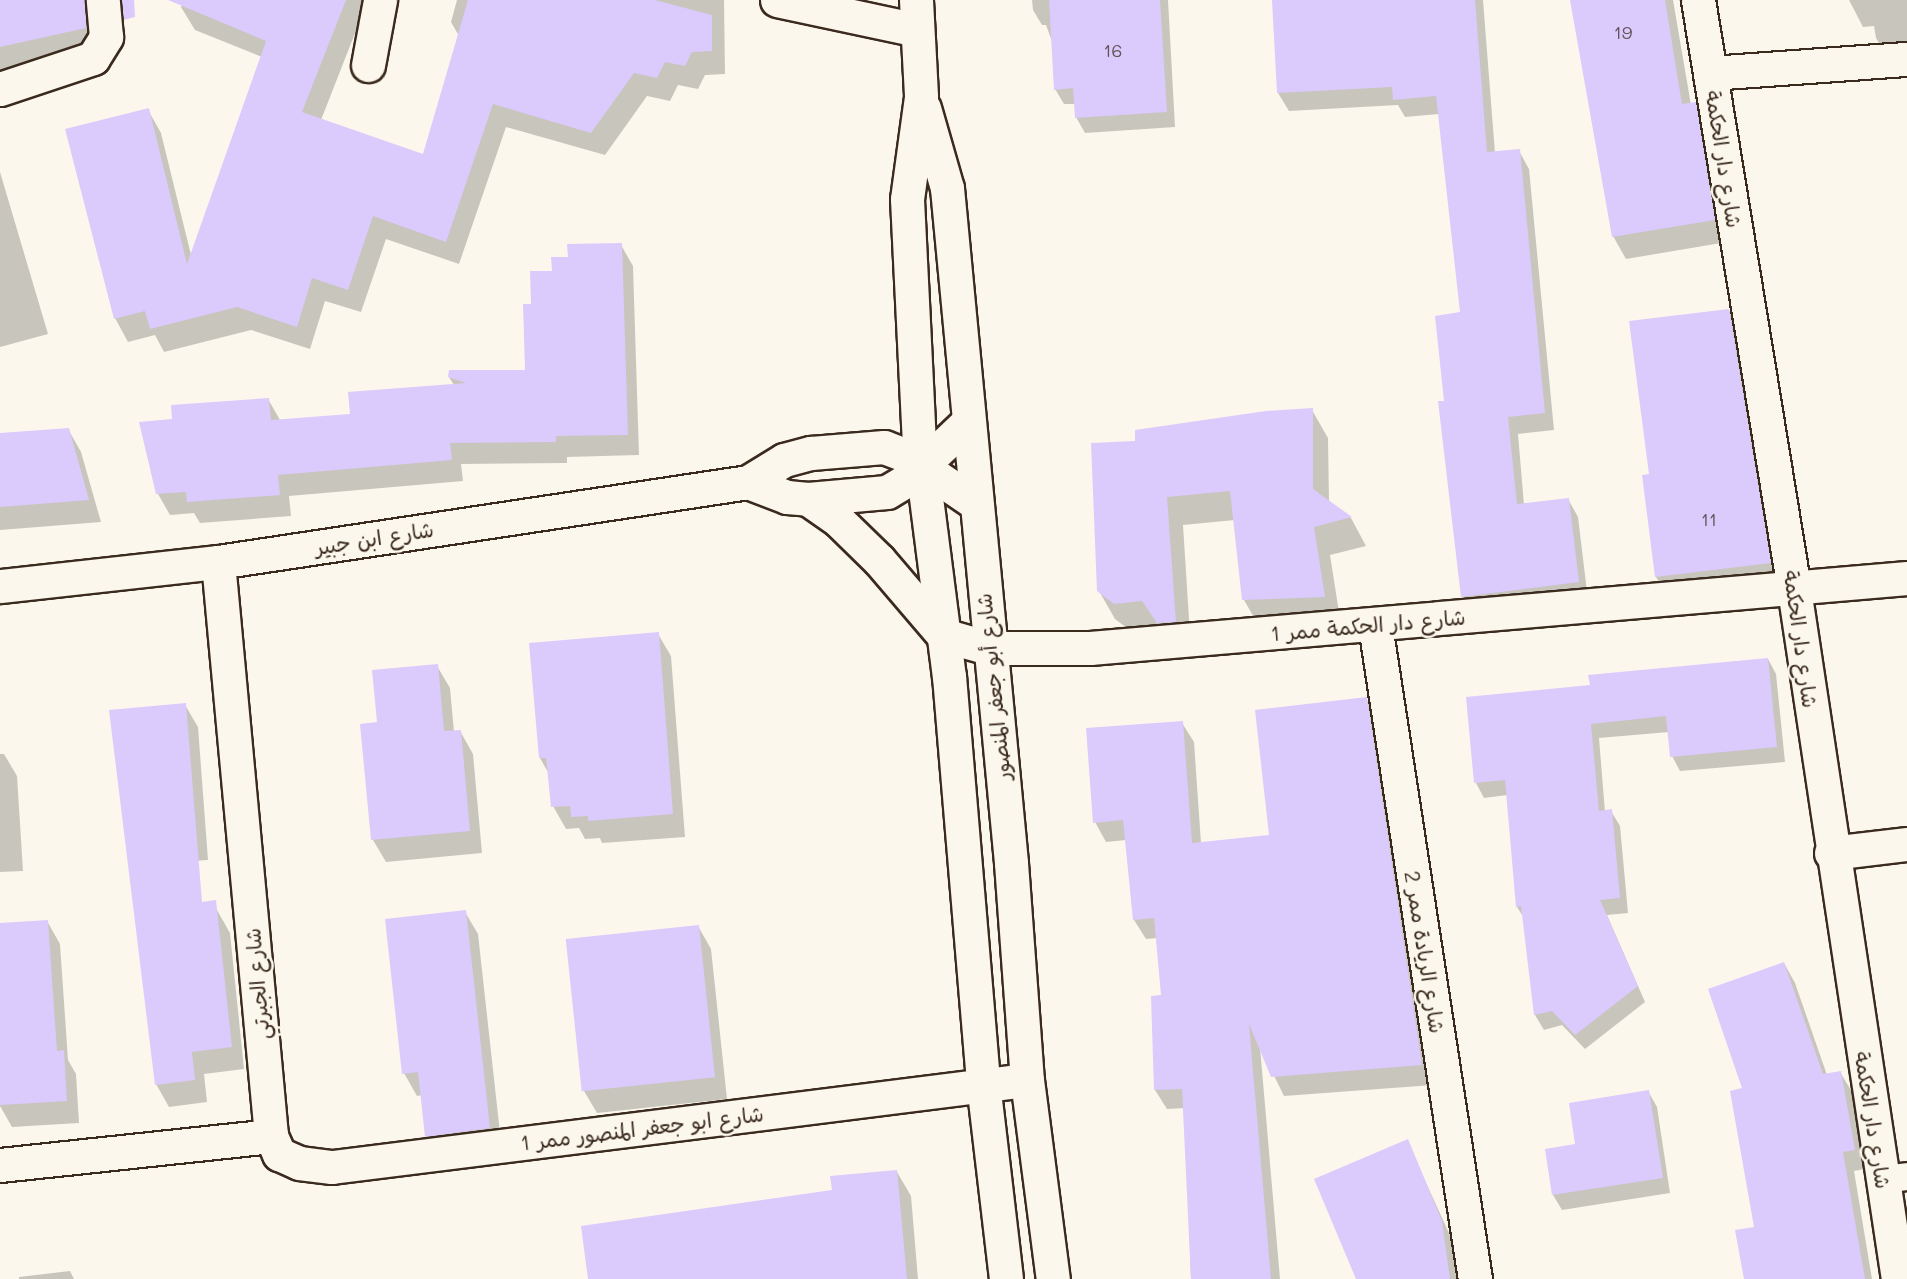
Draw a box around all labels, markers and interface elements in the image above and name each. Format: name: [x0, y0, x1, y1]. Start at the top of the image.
house number: 19: [1614, 21, 1632, 43]
house number: 16: [1104, 39, 1122, 61]
street label: شارع دار الحكمة: [1701, 89, 1747, 229]
house number: 11: [1701, 508, 1717, 530]
street label: شارع ابن جبير: [313, 516, 435, 560]
street label: شارع دار الحكمة: [1779, 569, 1823, 709]
street label: شارع أبو جعفر المنصور: [971, 592, 1015, 782]
street label: شارع دار الحكمة ممر 1: [1270, 604, 1466, 646]
street label: شارع الريادة ممر 2: [1400, 869, 1450, 1035]
street label: شارع الجبرتي: [240, 927, 274, 1041]
street label: شارع دار الحكمة: [1850, 1050, 1896, 1190]
street label: شارع ابو جعفر المنصور ممر 1: [519, 1101, 765, 1155]

